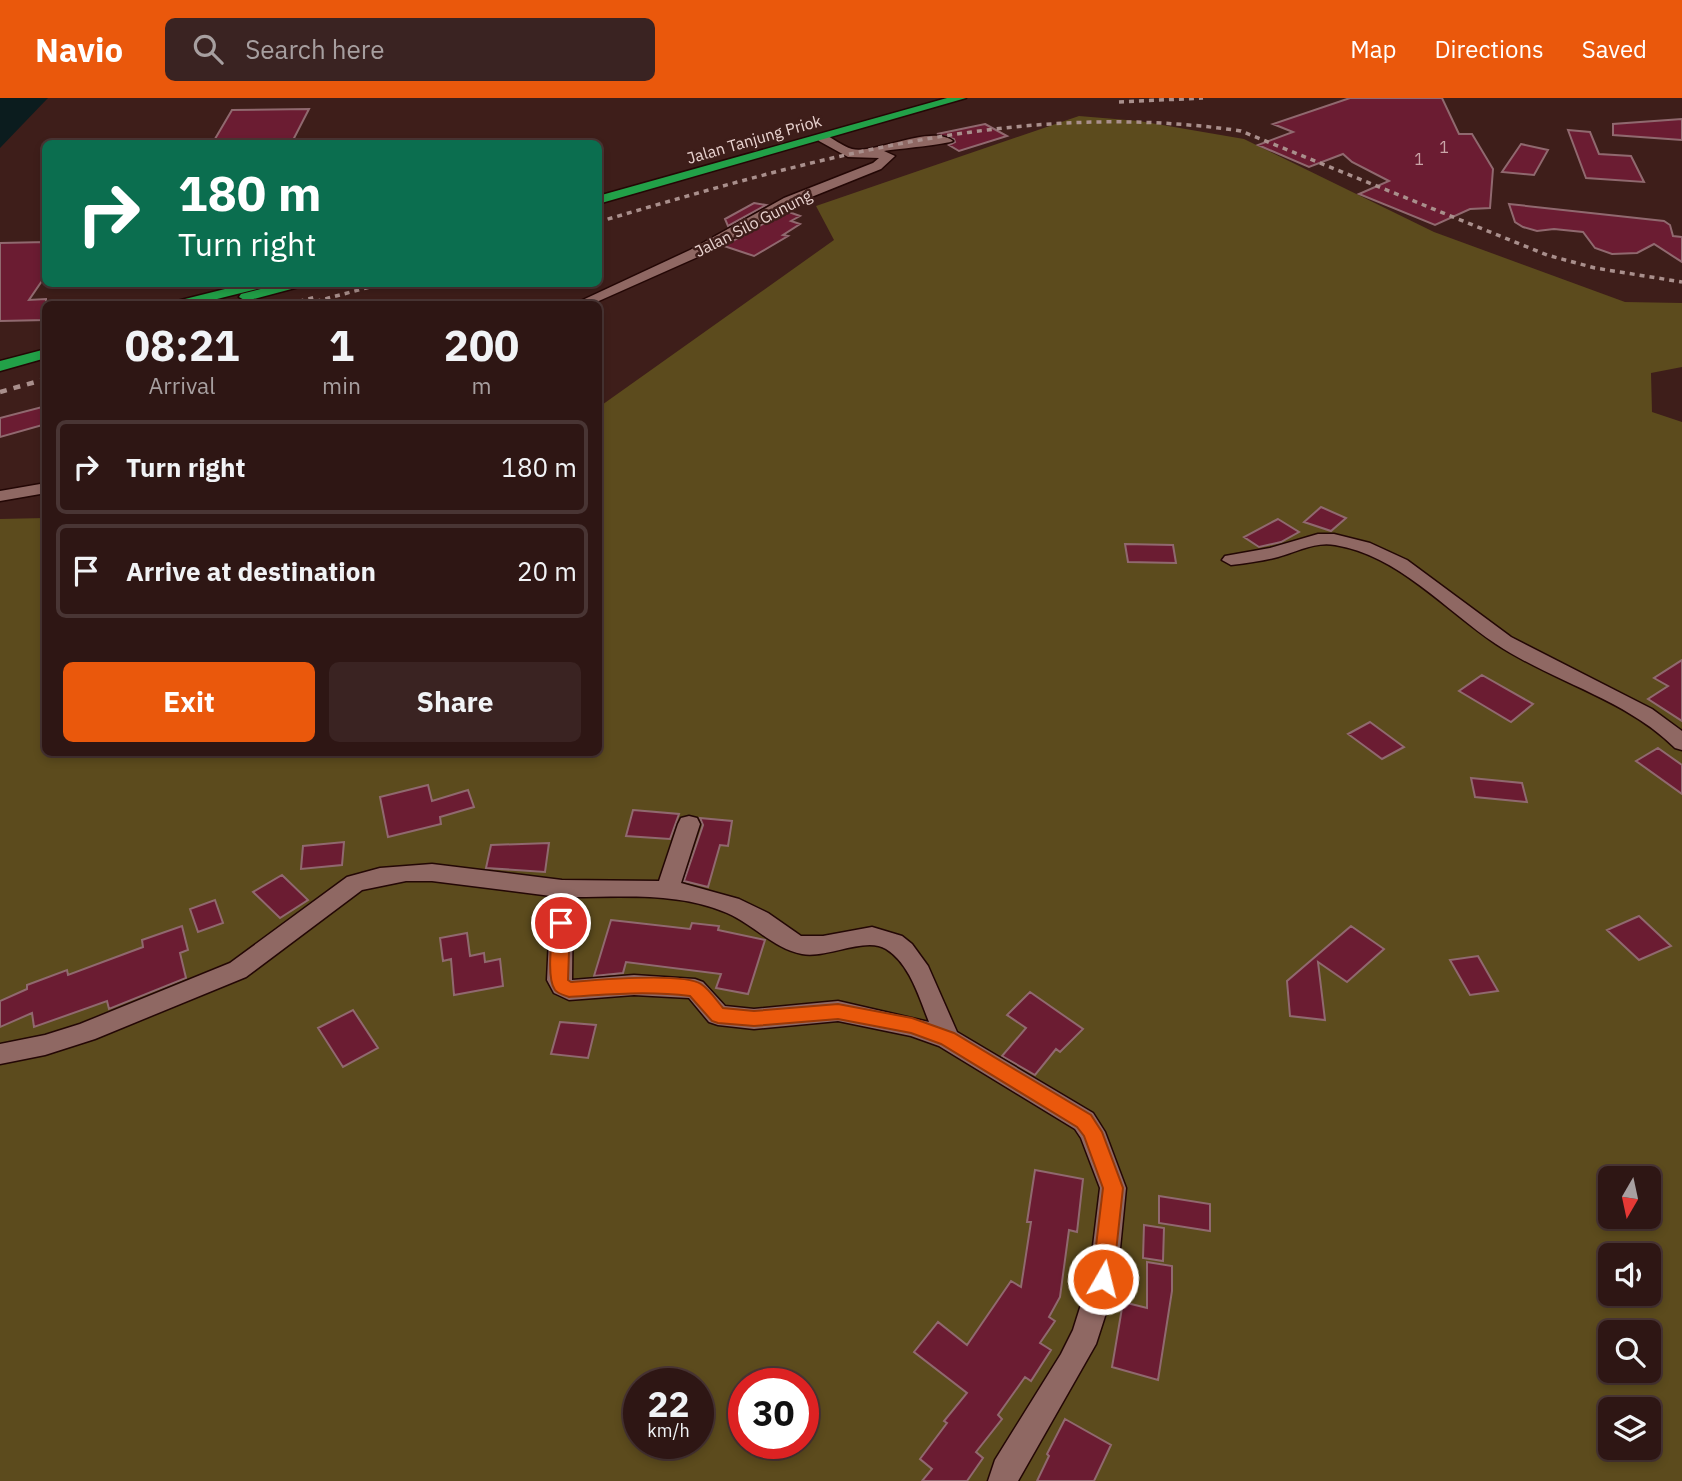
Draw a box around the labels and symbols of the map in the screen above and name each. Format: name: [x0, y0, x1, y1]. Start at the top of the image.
street label: Jalan Tanjung Priok: [684, 110, 824, 168]
house number: 1: [1439, 137, 1449, 157]
house number: 1: [1414, 149, 1424, 169]
street label: Jalan Silo Gunung: [691, 185, 815, 261]
pin: [531, 893, 591, 953]
north arrow: [1598, 1166, 1661, 1228]
position arrow: [1066, 1242, 1140, 1316]
speed limit sign: 30: [728, 1368, 819, 1459]

